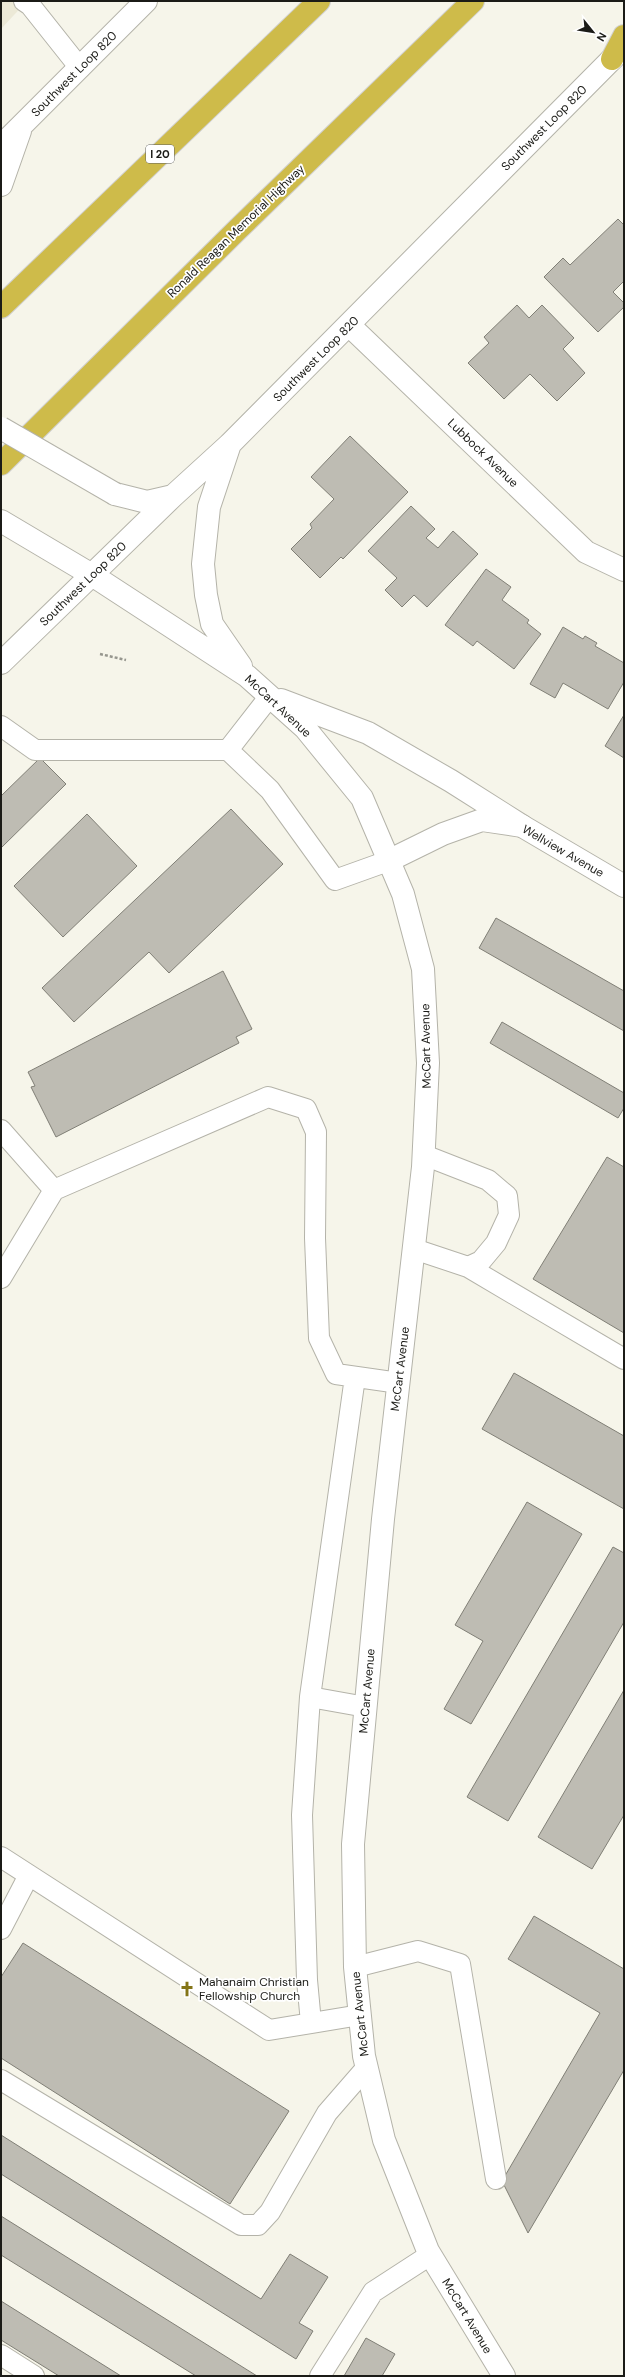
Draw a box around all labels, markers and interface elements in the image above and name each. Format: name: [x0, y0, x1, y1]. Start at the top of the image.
north arrow: [573, 12, 613, 52]
street label: Southwest Loop 820: [28, 28, 120, 120]
text: N: [594, 30, 610, 44]
street label: Southwest Loop 820: [498, 82, 590, 174]
road number: I 20: [146, 145, 174, 163]
street label: Ronald Reagan Memorial Highway: [164, 161, 308, 301]
street label: Southwest Loop 820: [270, 313, 362, 405]
street label: Lubbock Avenue: [444, 415, 522, 491]
street label: Southwest Loop 820: [36, 538, 130, 630]
street label: McCart Avenue: [241, 671, 315, 741]
street label: Wellview Avenue: [519, 821, 607, 881]
street label: McCart Avenue: [417, 1003, 435, 1089]
street label: McCart Avenue: [387, 1326, 413, 1412]
street label: McCart Avenue: [355, 1648, 379, 1734]
street label: McCart Avenue: [348, 1971, 372, 2057]
place label: Mahanaim Christian Fellowship Church: [199, 1974, 309, 2004]
church icon: Mahanaim Christian Fellowship Church: [178, 1980, 196, 1998]
street label: McCart Avenue: [438, 2275, 496, 2357]

